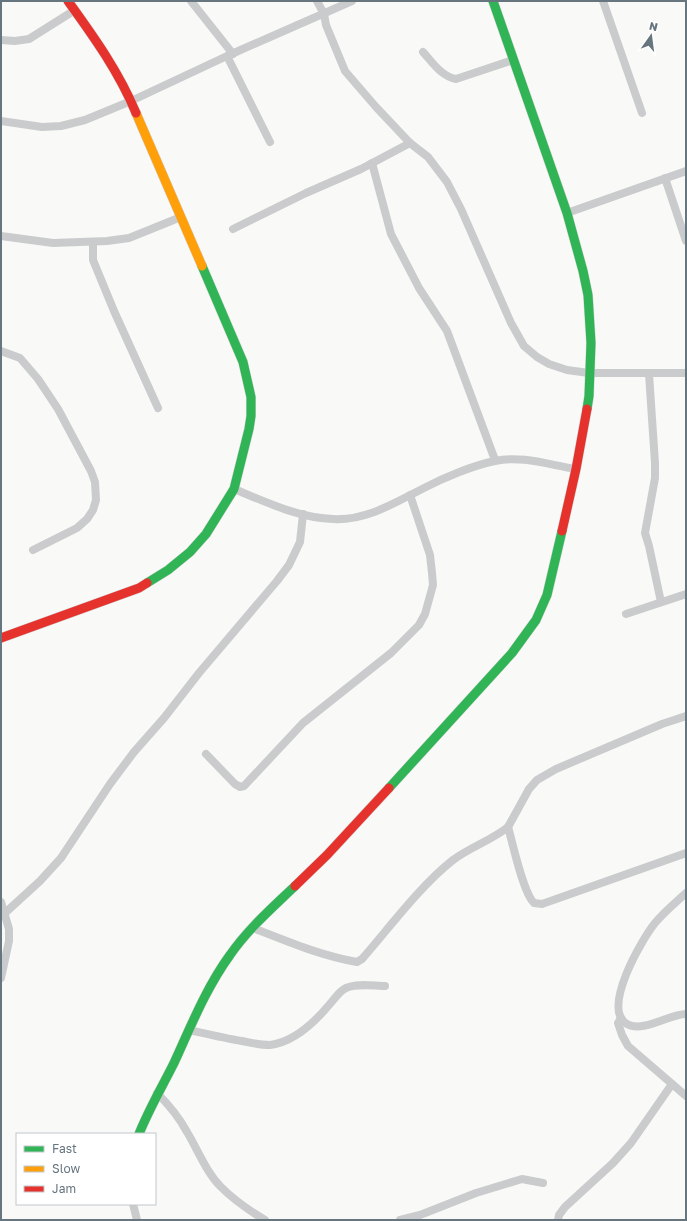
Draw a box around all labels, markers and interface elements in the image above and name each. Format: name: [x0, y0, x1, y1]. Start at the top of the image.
north arrow: [631, 16, 671, 56]
text: N: [648, 18, 659, 33]
legend: [16, 1133, 156, 1205]
text: Fast: [52, 1141, 77, 1156]
text: Slow: [52, 1161, 80, 1176]
text: Jam: [52, 1181, 76, 1196]

